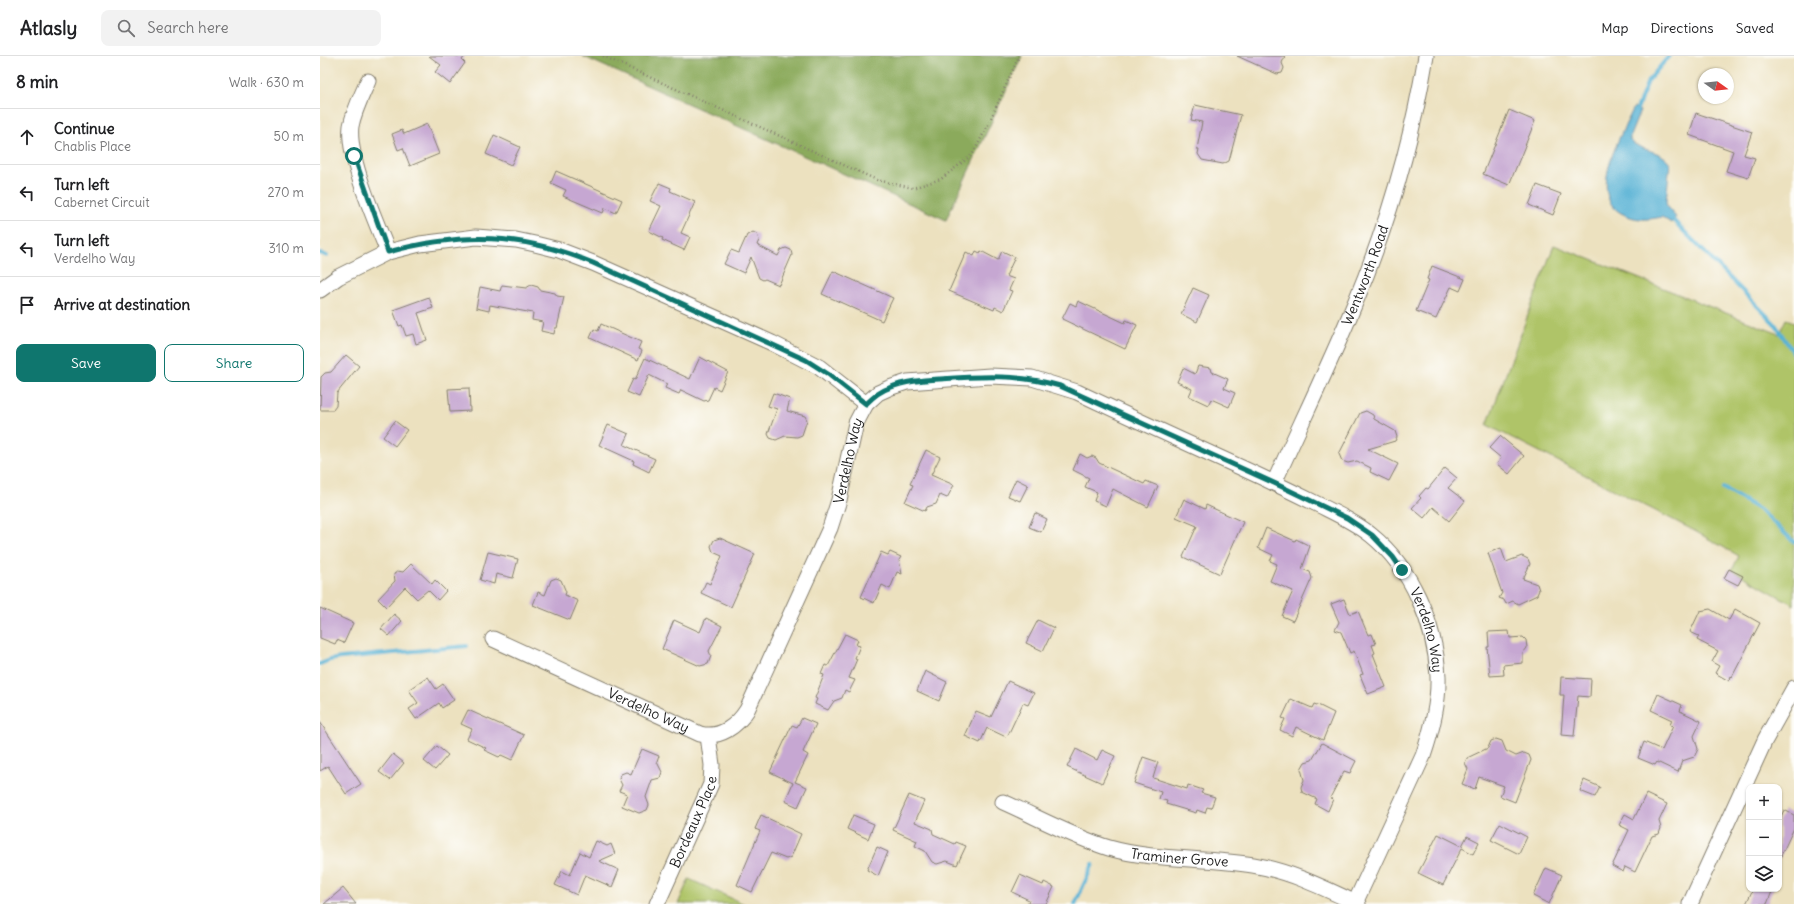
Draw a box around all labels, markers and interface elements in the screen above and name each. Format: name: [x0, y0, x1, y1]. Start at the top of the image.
search box: [101, 10, 381, 46]
text: Atlasly: [20, 16, 77, 40]
icon: search: [115, 17, 137, 39]
text: Search here: [147, 18, 229, 37]
text: Map: [1601, 19, 1628, 37]
text: Directions: [1650, 19, 1714, 37]
text: Saved: [1736, 19, 1774, 37]
north arrow: [1698, 68, 1734, 104]
text: 8 min: [16, 71, 58, 93]
text: Walk · 630 m: [229, 74, 304, 91]
text: Continue: [54, 119, 115, 138]
icon: ahead: [16, 126, 38, 148]
text: 50 m: [273, 128, 304, 145]
text: Chablis Place: [54, 138, 131, 155]
route start: [345, 147, 363, 165]
text: Turn left: [54, 175, 109, 194]
icon: left: [16, 182, 38, 204]
text: 270 m: [267, 184, 304, 201]
text: Cabernet Circuit: [54, 194, 150, 211]
street label: Wentworth Road: [1338, 223, 1393, 328]
text: Turn left: [54, 231, 109, 250]
icon: left: [16, 238, 38, 260]
text: 310 m: [269, 240, 304, 257]
text: Verdelho Way: [54, 250, 135, 267]
icon: arrive: [16, 294, 38, 316]
text: Arrive at destination: [54, 295, 190, 314]
button: Save: [16, 344, 156, 382]
button: Share: [164, 344, 304, 382]
street label: Verdelho Way: [829, 414, 866, 505]
route end: [1393, 561, 1411, 579]
street label: Verdelho Way: [1406, 585, 1447, 673]
street label: Verdelho Way: [605, 684, 692, 737]
street label: Bordeaux Place: [665, 776, 720, 871]
map controls: [1746, 784, 1782, 892]
button: +: [1746, 784, 1782, 820]
button: −: [1746, 820, 1782, 856]
street label: Traminer Grove: [1129, 844, 1229, 871]
button: layers: [1746, 856, 1782, 892]

